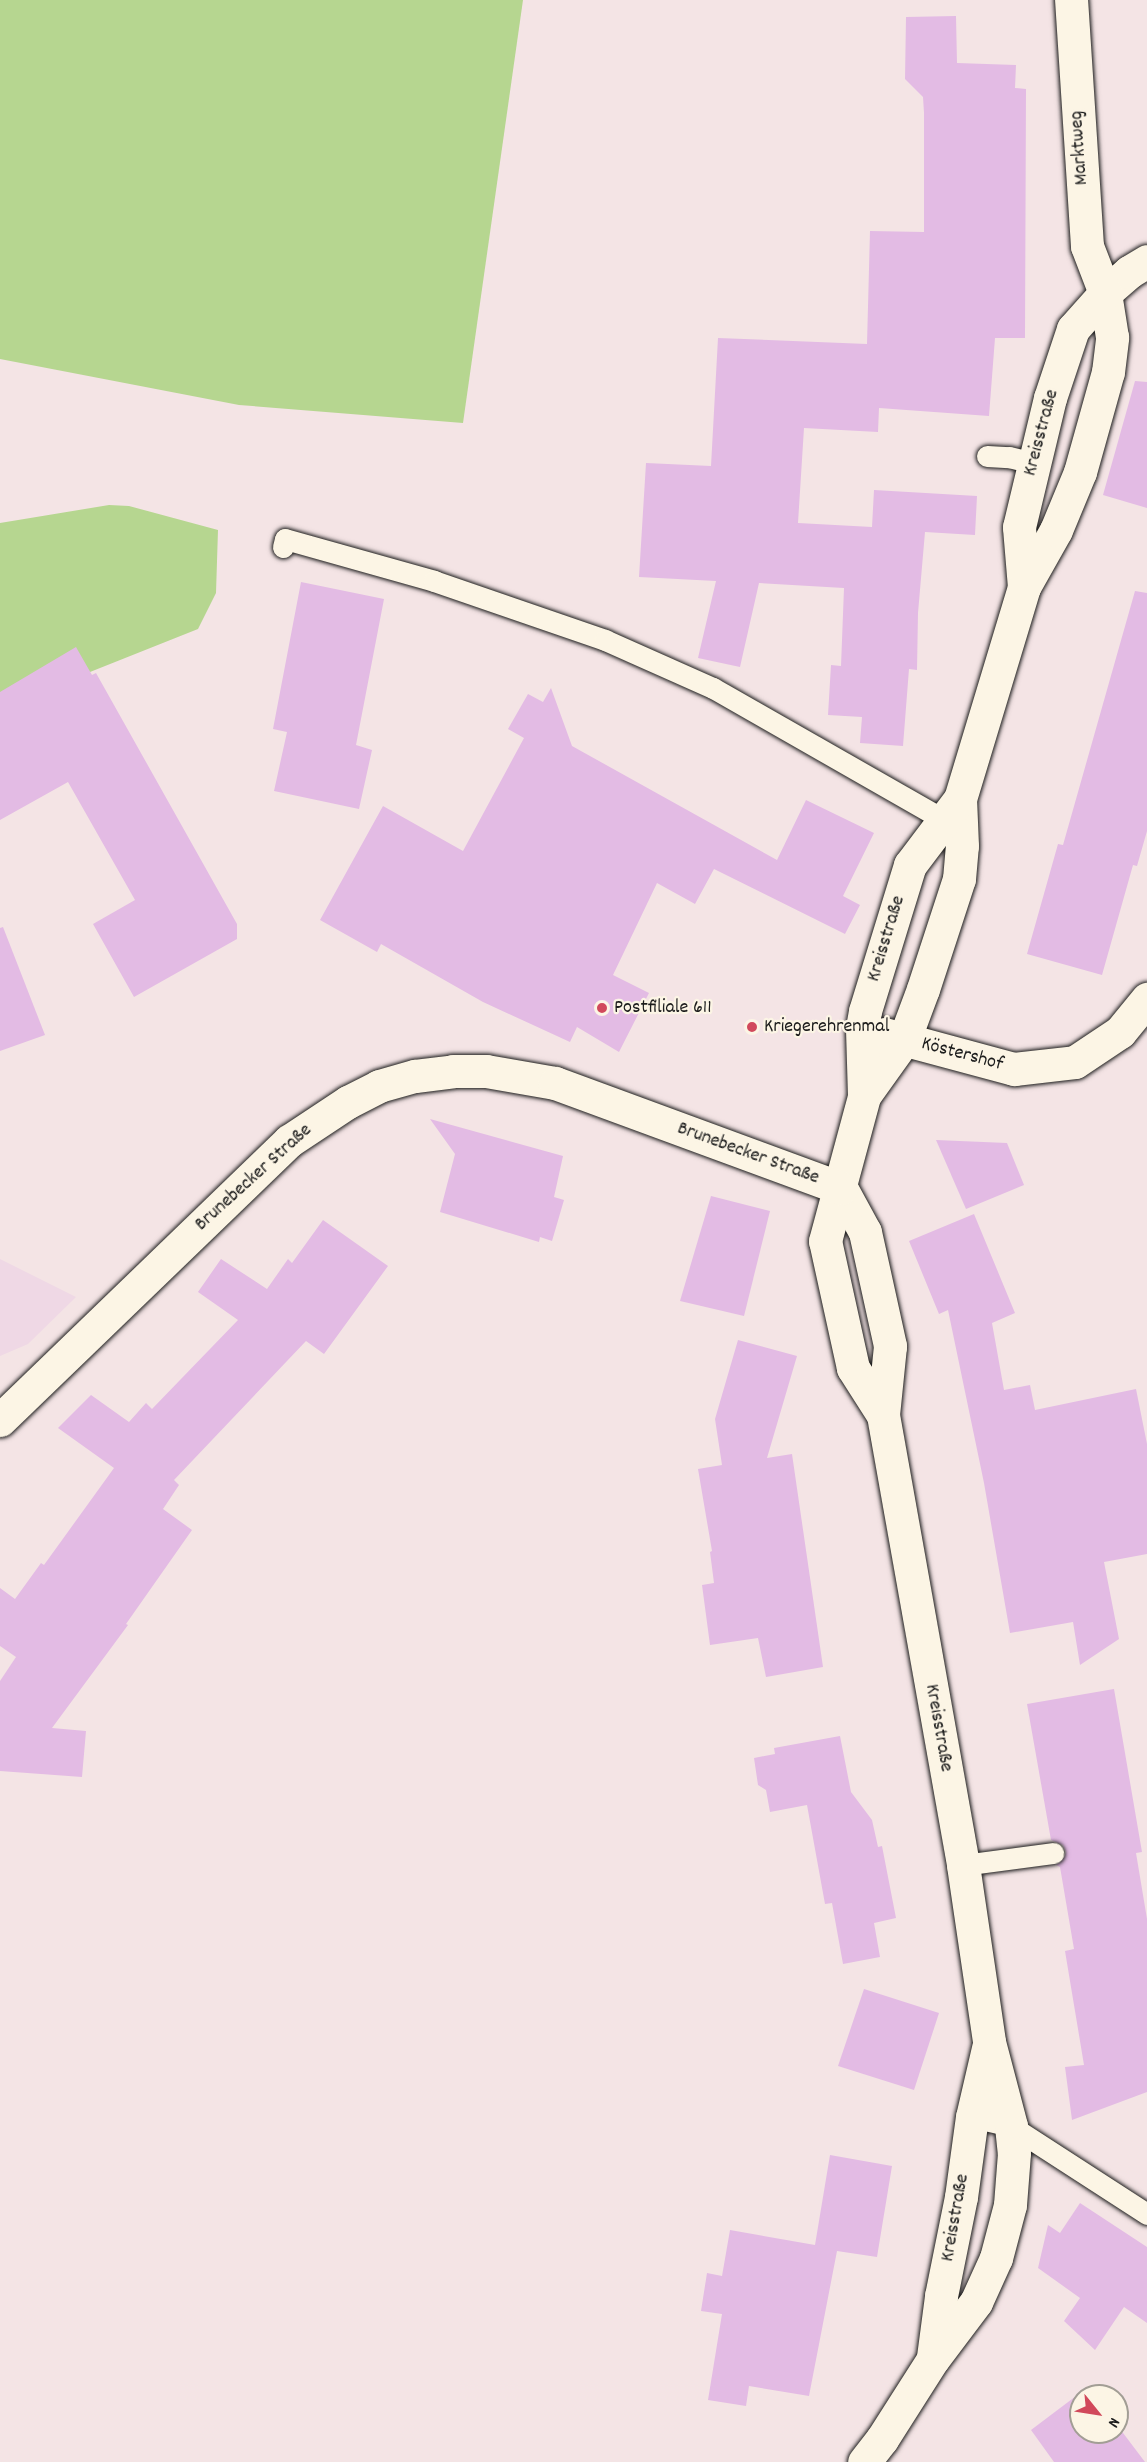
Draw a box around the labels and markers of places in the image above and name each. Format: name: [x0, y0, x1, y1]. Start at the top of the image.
place label: Postfiliale 611: [614, 996, 712, 1020]
marker: Postfiliale 611: [595, 1001, 609, 1015]
place label: Kriegerehrenmal: [764, 1015, 889, 1039]
marker: Kriegerehrenmal: [745, 1020, 759, 1034]

